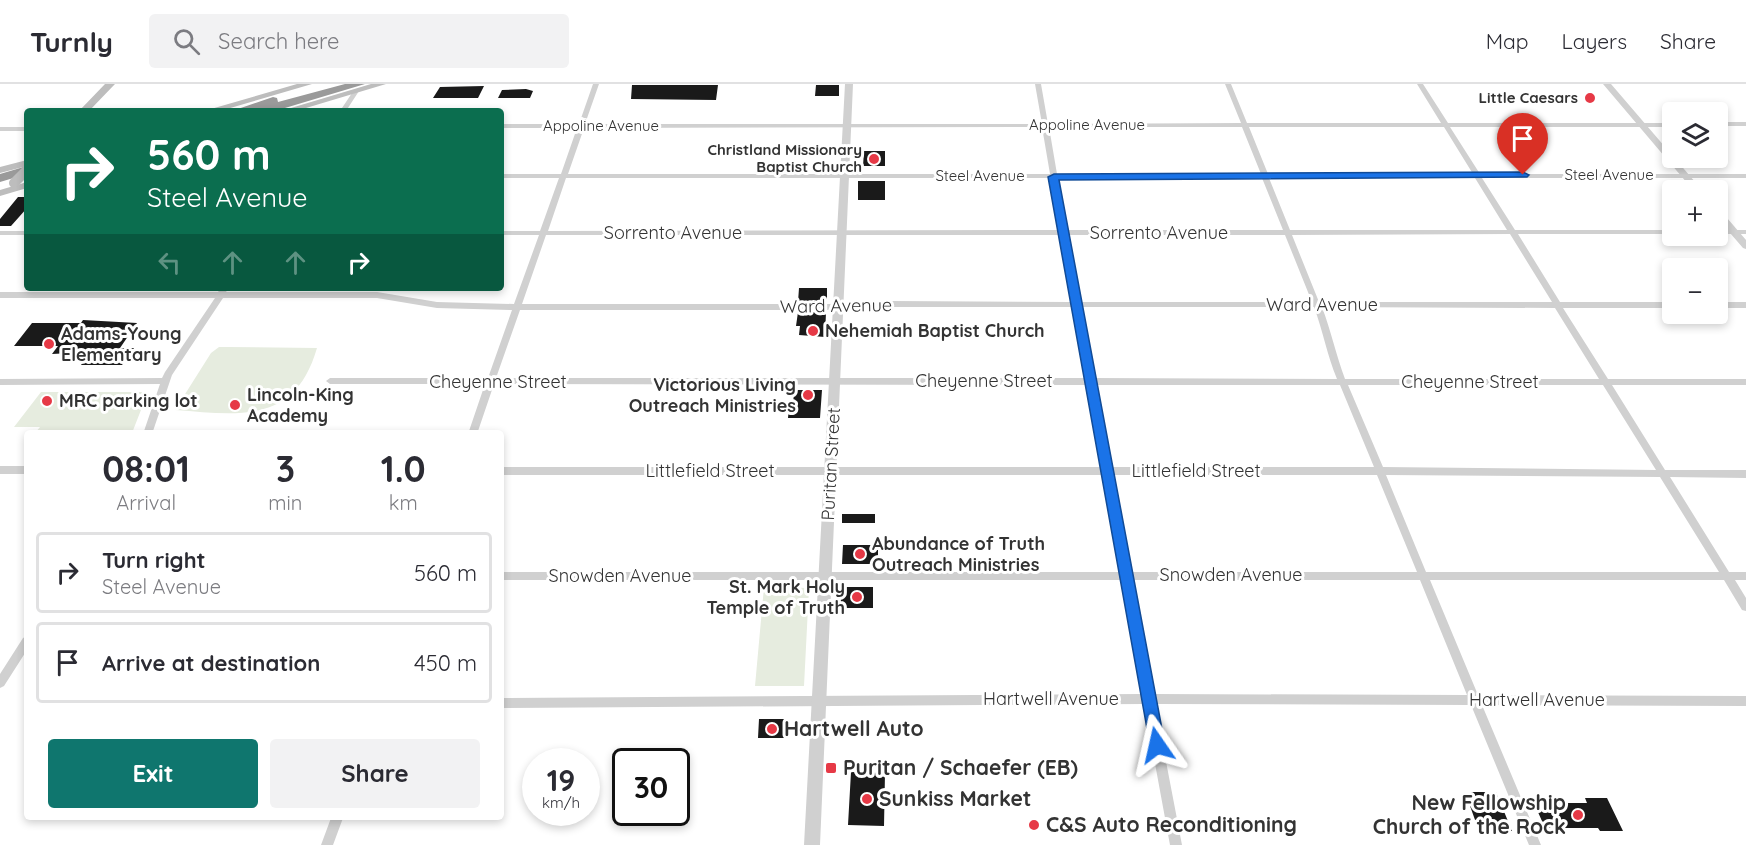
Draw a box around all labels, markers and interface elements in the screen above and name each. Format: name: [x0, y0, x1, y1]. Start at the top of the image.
search box: [149, 14, 569, 68]
text: Turnly: [30, 24, 113, 59]
icon: search: [170, 25, 203, 58]
text: Search here: [218, 27, 339, 55]
text: Map: [1486, 28, 1529, 54]
text: Layers: [1562, 28, 1627, 54]
text: Share: [1660, 28, 1716, 54]
place label: Little Caesars: [1479, 88, 1578, 107]
marker: Little Caesars: [1583, 91, 1597, 105]
map controls: [1662, 102, 1728, 324]
button: layers: [1662, 102, 1728, 168]
pin: [1497, 113, 1548, 175]
street label: Appoline Avenue: [1029, 115, 1145, 134]
street label: Appoline Avenue: [543, 116, 659, 135]
icon: arrive: [1506, 122, 1539, 155]
text: 560 m: [147, 128, 271, 181]
icon: right: [48, 132, 126, 210]
place label: Christland Missionary Baptist Church: [707, 140, 862, 176]
marker: Christland Missionary Baptist Church: [867, 152, 881, 166]
street label: Steel Avenue: [1564, 165, 1654, 184]
street label: Steel Avenue: [935, 166, 1025, 185]
text: Steel Avenue: [147, 180, 308, 214]
button: +: [1662, 180, 1728, 246]
street label: Sorrento Avenue: [604, 221, 742, 244]
street label: Sorrento Avenue: [1090, 221, 1228, 244]
icon: left: [153, 246, 186, 279]
icon: ahead: [216, 246, 249, 279]
icon: ahead: [279, 246, 312, 279]
icon: right: [342, 246, 375, 279]
button: −: [1662, 258, 1728, 324]
street label: Ward Avenue: [780, 293, 892, 318]
street label: Ward Avenue: [1266, 293, 1378, 316]
place label: Nehemiah Baptist Church: [825, 319, 1045, 342]
place label: Adams-Young Elementary: [61, 322, 182, 366]
marker: Nehemiah Baptist Church: [806, 324, 820, 338]
marker: Adams-Young Elementary: [42, 337, 56, 351]
street label: Cheyenne Street: [915, 369, 1053, 392]
street label: Cheyenne Street: [429, 370, 567, 393]
street label: Cheyenne Street: [1401, 370, 1539, 393]
place label: Victorious Living Outreach Ministries: [629, 373, 796, 417]
place label: Lincoln-King Academy: [247, 383, 354, 427]
marker: Victorious Living Outreach Ministries: [801, 388, 815, 402]
place label: MRC parking lot: [59, 389, 198, 412]
marker: MRC parking lot: [40, 394, 54, 408]
marker: Lincoln-King Academy: [228, 398, 242, 412]
street label: Puritan Street: [816, 407, 845, 521]
text: 08:01: [102, 446, 190, 491]
text: 3: [276, 446, 295, 491]
text: 1.0: [381, 446, 426, 491]
street label: Littlefield Street: [645, 459, 775, 482]
street label: Littlefield Street: [1131, 459, 1261, 482]
text: Arrival: [116, 490, 176, 515]
text: min: [268, 490, 302, 515]
text: km: [389, 490, 418, 515]
place label: Abundance of Truth Outreach Ministries: [872, 532, 1045, 576]
text: Turn right: [102, 546, 206, 574]
marker: Abundance of Truth Outreach Ministries: [853, 547, 867, 561]
icon: right: [51, 556, 84, 589]
text: 560 m: [414, 559, 477, 587]
street label: Snowden Avenue: [1160, 563, 1302, 586]
street label: Snowden Avenue: [549, 564, 691, 587]
text: Steel Avenue: [102, 574, 221, 599]
place label: St. Mark Holy Temple of Truth: [706, 575, 845, 619]
marker: St. Mark Holy Temple of Truth: [850, 590, 864, 604]
icon: arrive: [51, 646, 84, 679]
text: Arrive at destination: [102, 649, 320, 677]
text: 450 m: [414, 649, 477, 677]
street label: Hartwell Avenue: [983, 687, 1119, 710]
street label: Hartwell Avenue: [1469, 688, 1605, 711]
position arrow: [1125, 713, 1189, 777]
place label: Hartwell Auto: [784, 715, 924, 741]
marker: Hartwell Auto: [765, 722, 779, 736]
button: Exit: [48, 739, 258, 808]
button: Share: [270, 739, 480, 808]
speed limit sign: 30: [612, 748, 690, 826]
place label: Puritan / Schaefer (EB): [843, 754, 1078, 780]
text: 19: [547, 761, 575, 799]
marker: Puritan / Schaefer (EB): [824, 761, 838, 775]
place label: Sunkiss Market: [879, 785, 1031, 811]
place label: New Fellowship Church of the Rock: [1373, 789, 1566, 839]
marker: Sunkiss Market: [860, 792, 874, 806]
text: km/h: [542, 793, 580, 812]
marker: New Fellowship Church of the Rock: [1571, 808, 1585, 822]
place label: C&S Auto Reconditioning: [1046, 811, 1297, 837]
marker: C&S Auto Reconditioning: [1027, 818, 1041, 832]

